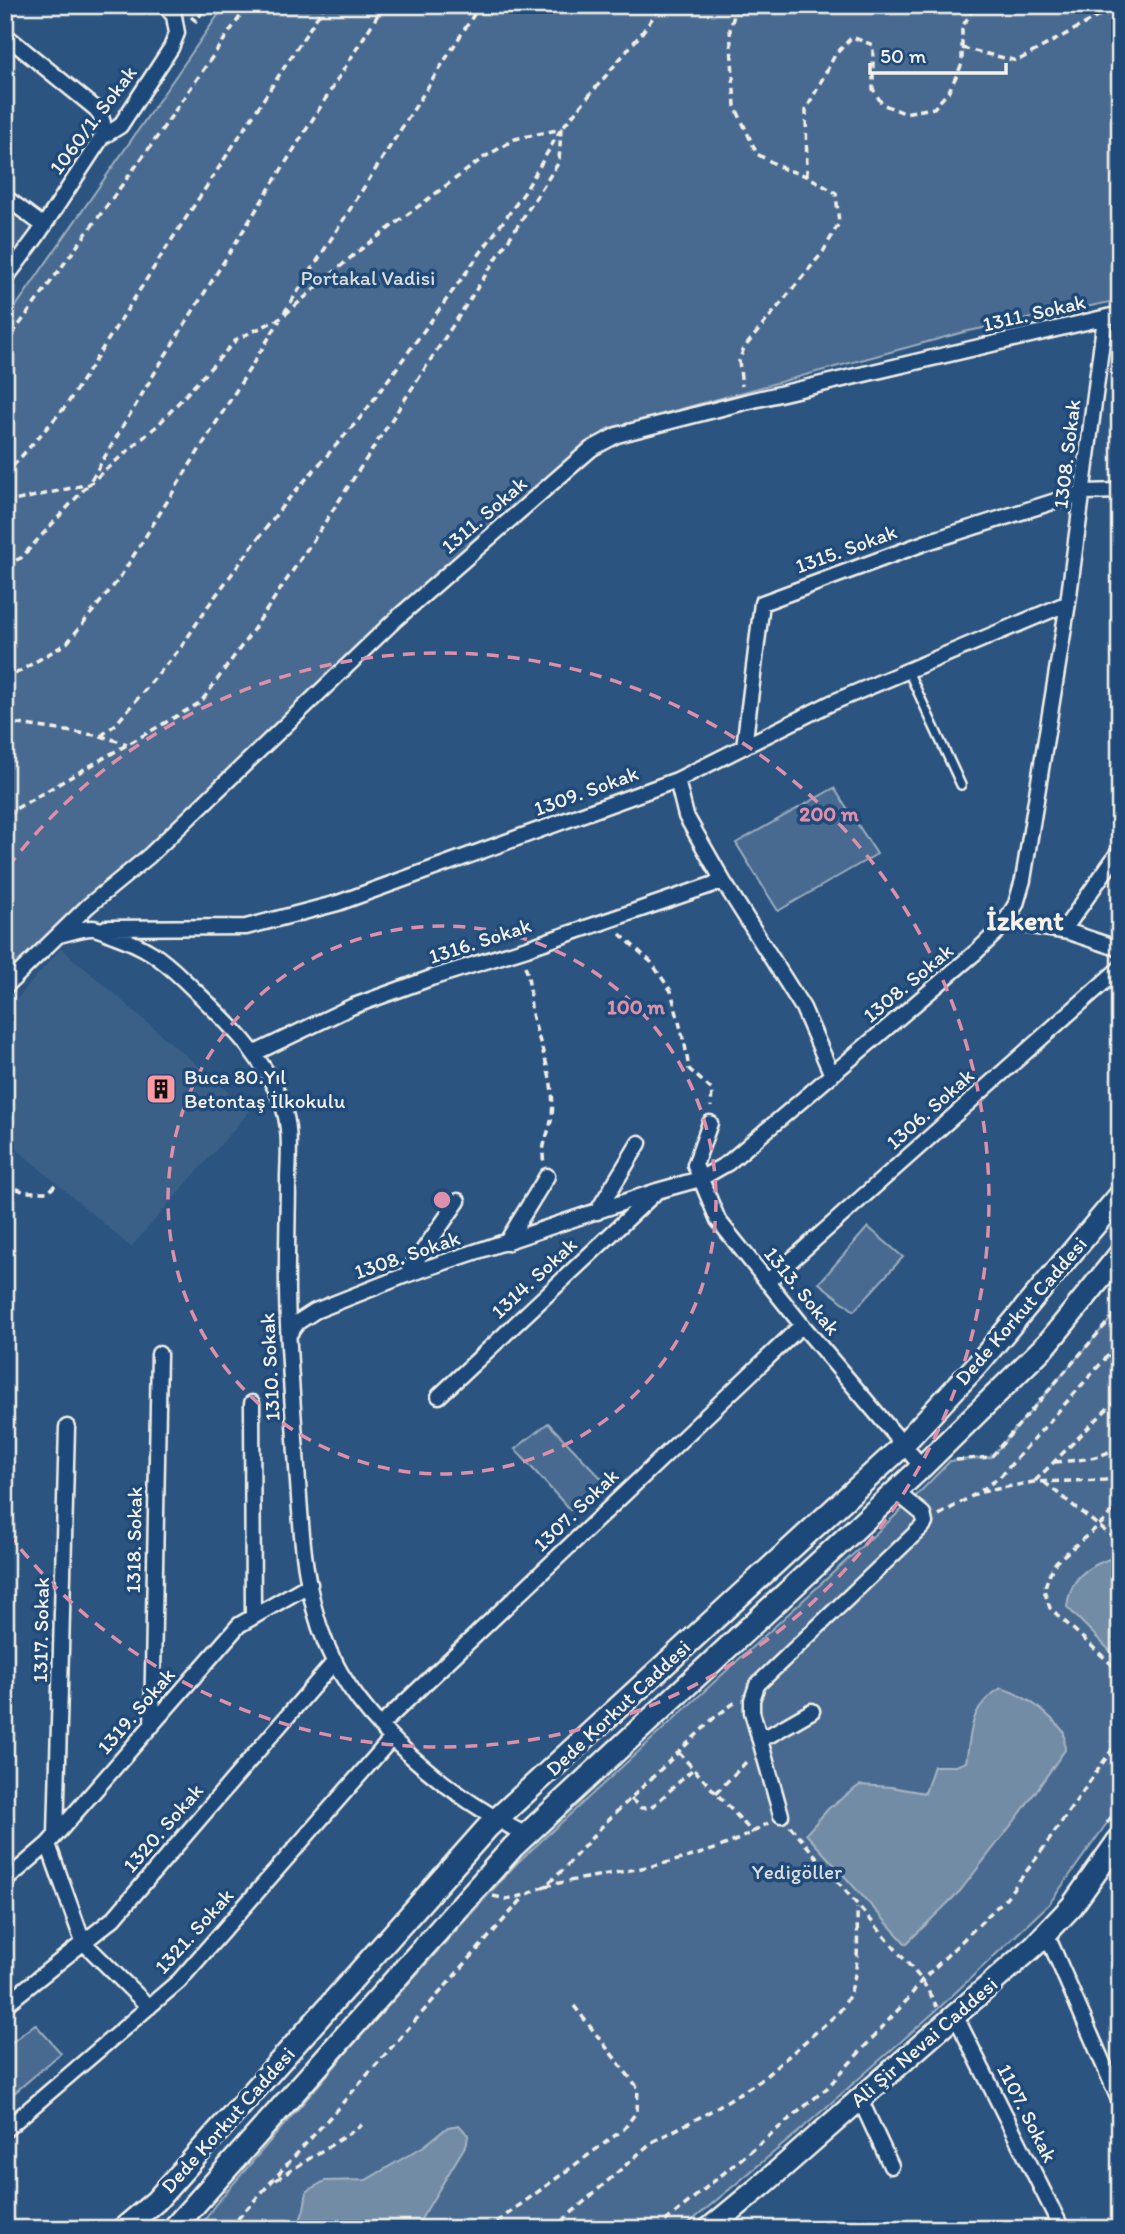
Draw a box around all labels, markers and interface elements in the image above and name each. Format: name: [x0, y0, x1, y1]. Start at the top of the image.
scale bar: [870, 32, 1006, 76]
text: 50 m: [880, 43, 927, 68]
street label: 1060/1. Sokak: [44, 60, 142, 179]
park label: Portakal Vadisi: [301, 265, 435, 290]
street label: 1311. Sokak: [980, 288, 1088, 337]
street label: 1308. Sokak: [1047, 398, 1086, 510]
street label: 1311. Sokak: [436, 471, 532, 559]
street label: 1315. Sokak: [792, 519, 900, 578]
street label: 1309. Sokak: [530, 760, 642, 821]
text: 200 m: [799, 801, 859, 826]
district label: İzkent: [986, 903, 1064, 937]
street label: 1316. Sokak: [425, 912, 535, 969]
street label: 1308. Sokak: [858, 938, 958, 1028]
text: 100 m: [607, 994, 665, 1019]
street label: 1306. Sokak: [881, 1062, 979, 1155]
place label: Buca 80.Yıl Betontaş İlkokulu: [184, 1064, 346, 1113]
building icon: Buca 80.Yıl Betontaş İlkokulu: [144, 1072, 178, 1106]
centre of rings: [430, 1188, 454, 1212]
street label: 1308. Sokak: [351, 1225, 463, 1284]
street label: Dede Korkut Caddesi: [949, 1231, 1092, 1390]
street label: 1314. Sokak: [486, 1232, 582, 1324]
street label: 1313. Sokak: [759, 1241, 846, 1340]
street label: 1310. Sokak: [254, 1312, 285, 1422]
street label: 1307. Sokak: [528, 1463, 624, 1556]
street label: 1318. Sokak: [120, 1486, 147, 1594]
street label: 1317. Sokak: [27, 1577, 54, 1683]
street label: Dede Korkut Caddesi: [540, 1634, 695, 1781]
street label: 1319. Sokak: [91, 1662, 180, 1759]
street label: 1320. Sokak: [117, 1778, 208, 1877]
park label: Yedigöller: [752, 1859, 842, 1884]
street label: 1321. Sokak: [149, 1883, 239, 1979]
street label: Ali Şir Nevai Caddesi: [845, 1971, 1002, 2112]
street label: Dede Korkut Caddesi: [155, 2041, 300, 2198]
street label: 1107. Sokak: [992, 2059, 1063, 2166]

